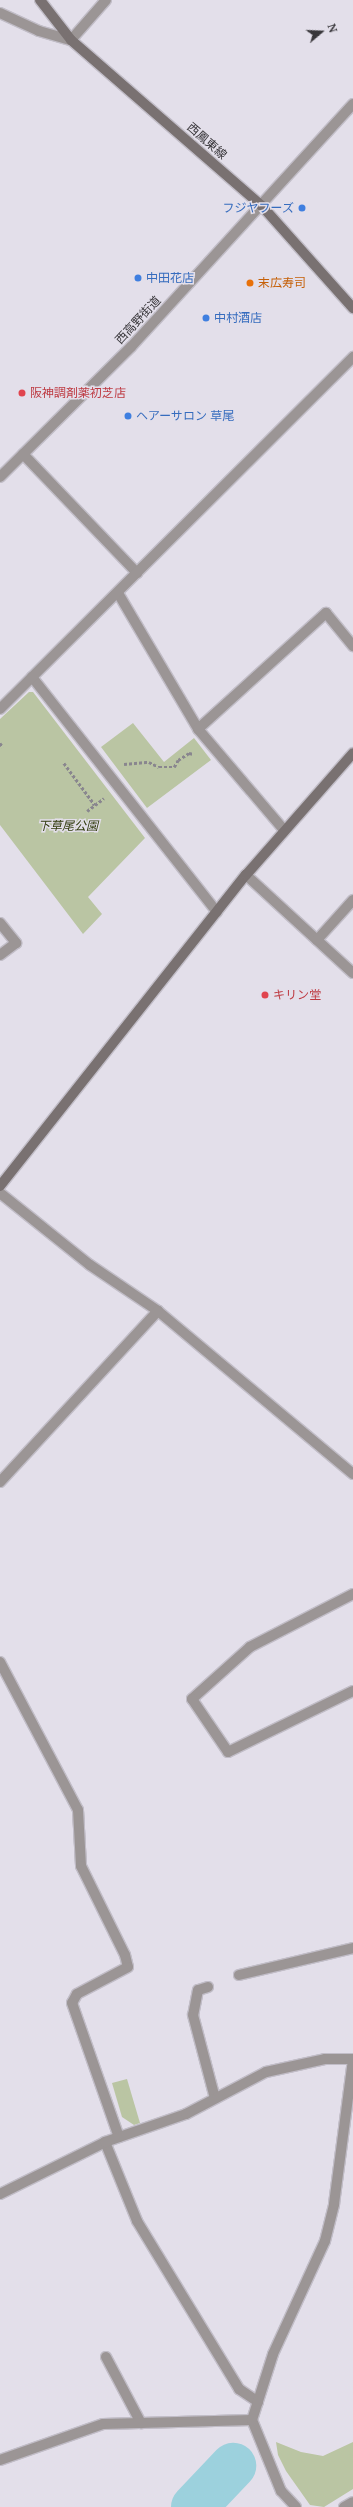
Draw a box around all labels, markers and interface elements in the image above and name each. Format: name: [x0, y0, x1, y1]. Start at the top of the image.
north arrow: [301, 12, 341, 52]
text: N: [324, 21, 341, 34]
street label: 西鳳東線: [184, 120, 230, 162]
place label: フジヤフーズ: [222, 201, 294, 215]
marker: フジヤフーズ: [297, 203, 307, 213]
place label: 中田花店: [146, 271, 194, 285]
marker: 中田花店: [133, 273, 143, 283]
place label: 末広寿司: [258, 276, 306, 290]
marker: 末広寿司: [245, 278, 255, 288]
street label: 西高野街道: [112, 293, 164, 347]
place label: 中村酒店: [214, 311, 262, 325]
marker: 中村酒店: [201, 313, 211, 323]
place label: 阪神調剤薬初芝店: [30, 386, 126, 400]
marker: 阪神調剤薬初芝店: [17, 388, 27, 398]
place label: ヘアーサロン 草尾: [136, 409, 234, 423]
marker: ヘアーサロン 草尾: [123, 411, 133, 421]
park label: 下草尾公園: [38, 819, 98, 833]
place label: キリン堂: [273, 988, 321, 1002]
marker: キリン堂: [260, 990, 270, 1000]

